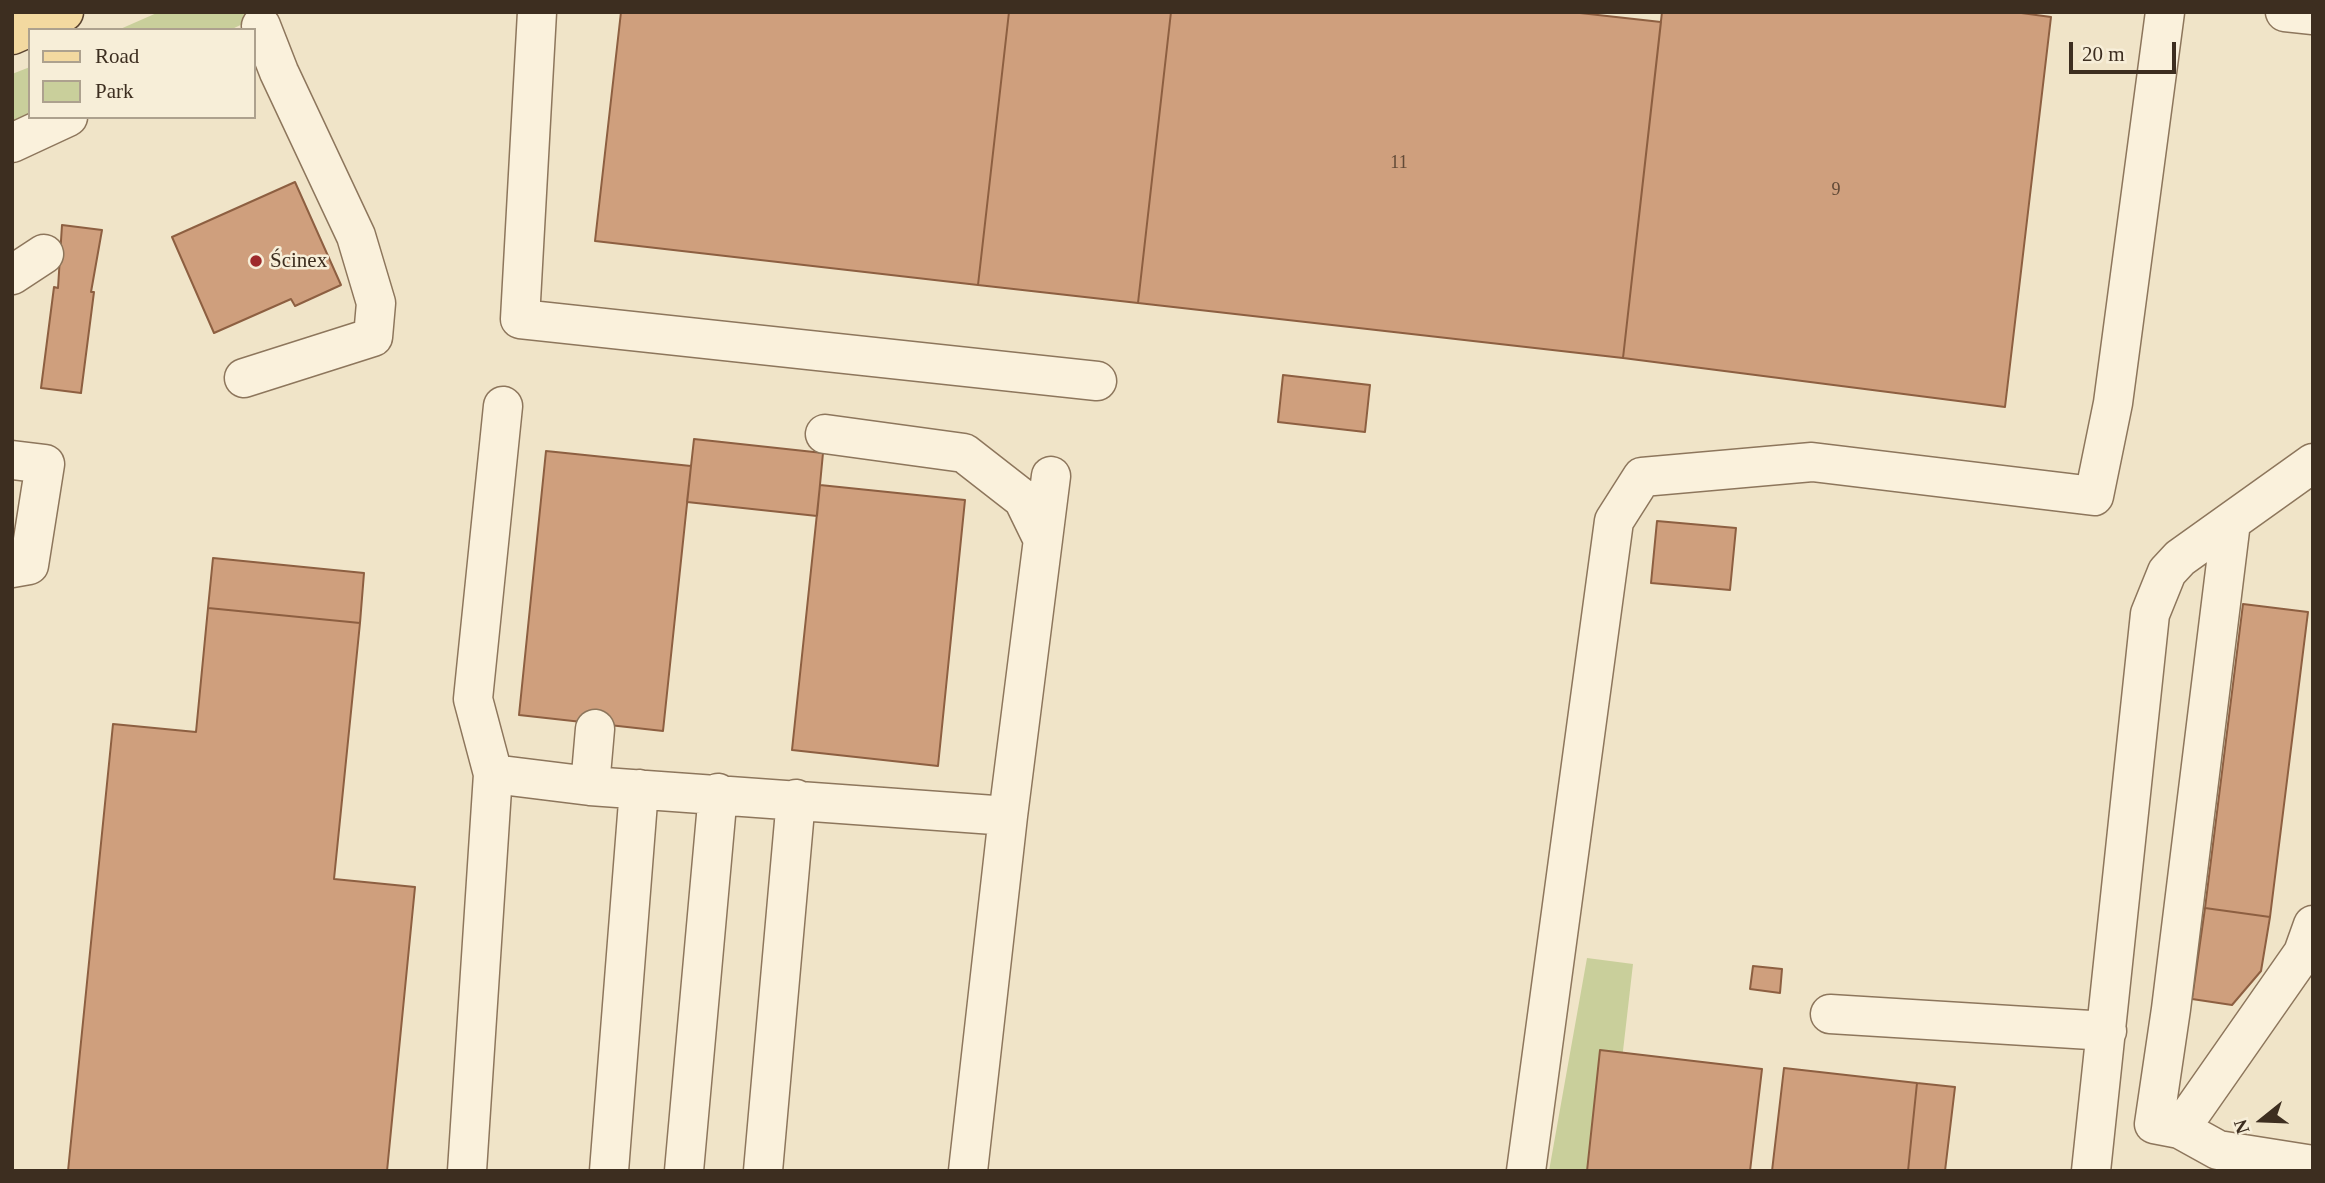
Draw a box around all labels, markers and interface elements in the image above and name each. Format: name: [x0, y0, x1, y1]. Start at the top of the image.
legend: [28, 28, 256, 119]
scale bar: [2073, 28, 2180, 72]
text: 20 m: [2082, 42, 2125, 66]
text: Road: [95, 44, 139, 68]
text: Park: [95, 79, 134, 103]
house number: 11: [1390, 152, 1408, 174]
house number: 9: [1831, 179, 1840, 201]
place label: Ścinex: [270, 248, 327, 274]
marker: Ścinex: [248, 253, 264, 269]
north arrow: [2227, 1085, 2297, 1155]
text: N: [2229, 1117, 2254, 1136]

